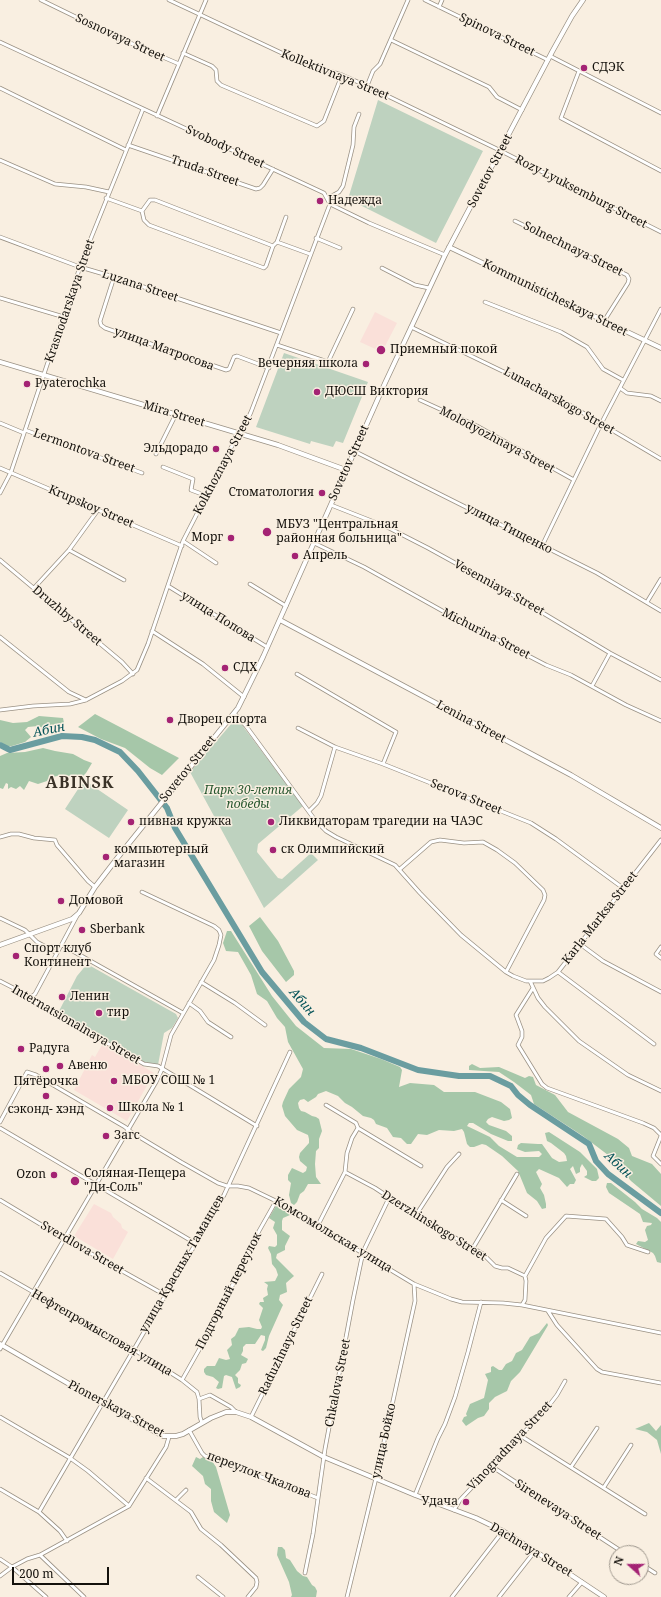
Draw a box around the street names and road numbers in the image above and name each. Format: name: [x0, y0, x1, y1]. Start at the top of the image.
street label: Spinova Street: [457, 10, 537, 60]
street label: Sosnovaya Street: [73, 11, 167, 65]
street label: Kollektivnaya Street: [279, 47, 391, 103]
street label: Svobody Street: [183, 122, 267, 172]
street label: Sovetov Street: [465, 132, 515, 210]
street label: Rozy Lyuksemburg Street: [513, 152, 649, 232]
street label: Truda Street: [169, 153, 241, 189]
street label: Solnechnaya Street: [521, 219, 625, 279]
street label: Krasnodarskaya Street: [42, 237, 98, 365]
street label: Kommunisticheskaya Street: [480, 257, 630, 339]
street label: Luzana Street: [100, 267, 180, 305]
street label: улица Матросова: [112, 324, 216, 374]
street label: Lunacharskogo Street: [501, 364, 617, 438]
street label: Mira Street: [141, 398, 207, 430]
street label: Molodyozhnaya Street: [437, 404, 557, 476]
street label: Kolkhoznaya Street: [191, 413, 255, 517]
street label: Sovetov Street: [326, 423, 372, 503]
street label: Lermontova Street: [31, 426, 137, 476]
street label: Krupskoy Street: [46, 483, 136, 531]
street label: улица Тищенко: [463, 501, 555, 557]
street label: Vesenniaya Street: [451, 557, 547, 619]
street label: Druzhby Street: [29, 583, 105, 649]
street label: улица Попова: [178, 588, 258, 646]
street label: Michurina Street: [440, 606, 532, 662]
street label: Lenina Street: [434, 698, 508, 746]
street label: Sovetov Street: [157, 733, 219, 805]
street label: Serova Street: [428, 776, 504, 818]
street label: Karla Marksa Street: [559, 869, 641, 967]
street label: Internatsionalnaya Street: [9, 982, 143, 1068]
street label: Dzerzhinskogo Street: [379, 1188, 489, 1264]
street label: улица Красных Таманцев: [137, 1192, 227, 1336]
street label: Комсомольская улица: [271, 1194, 395, 1276]
street label: Sverdlova Street: [38, 1218, 126, 1278]
street label: Подгорный переулок: [193, 1230, 265, 1352]
street label: Нефтепромысловая улица: [29, 1287, 175, 1379]
street label: Raduzhnaya Street: [256, 1294, 316, 1398]
street label: Chkalova Street: [322, 1338, 354, 1428]
street label: Pionerskaya Street: [65, 1378, 167, 1440]
street label: Vinogradnaya Street: [465, 1398, 555, 1494]
street label: улица Бойко: [369, 1402, 399, 1480]
street label: переулок Чкалова: [205, 1448, 313, 1502]
street label: Sirenevaya Street: [512, 1477, 604, 1543]
street label: Dachnaya Street: [487, 1520, 575, 1580]

